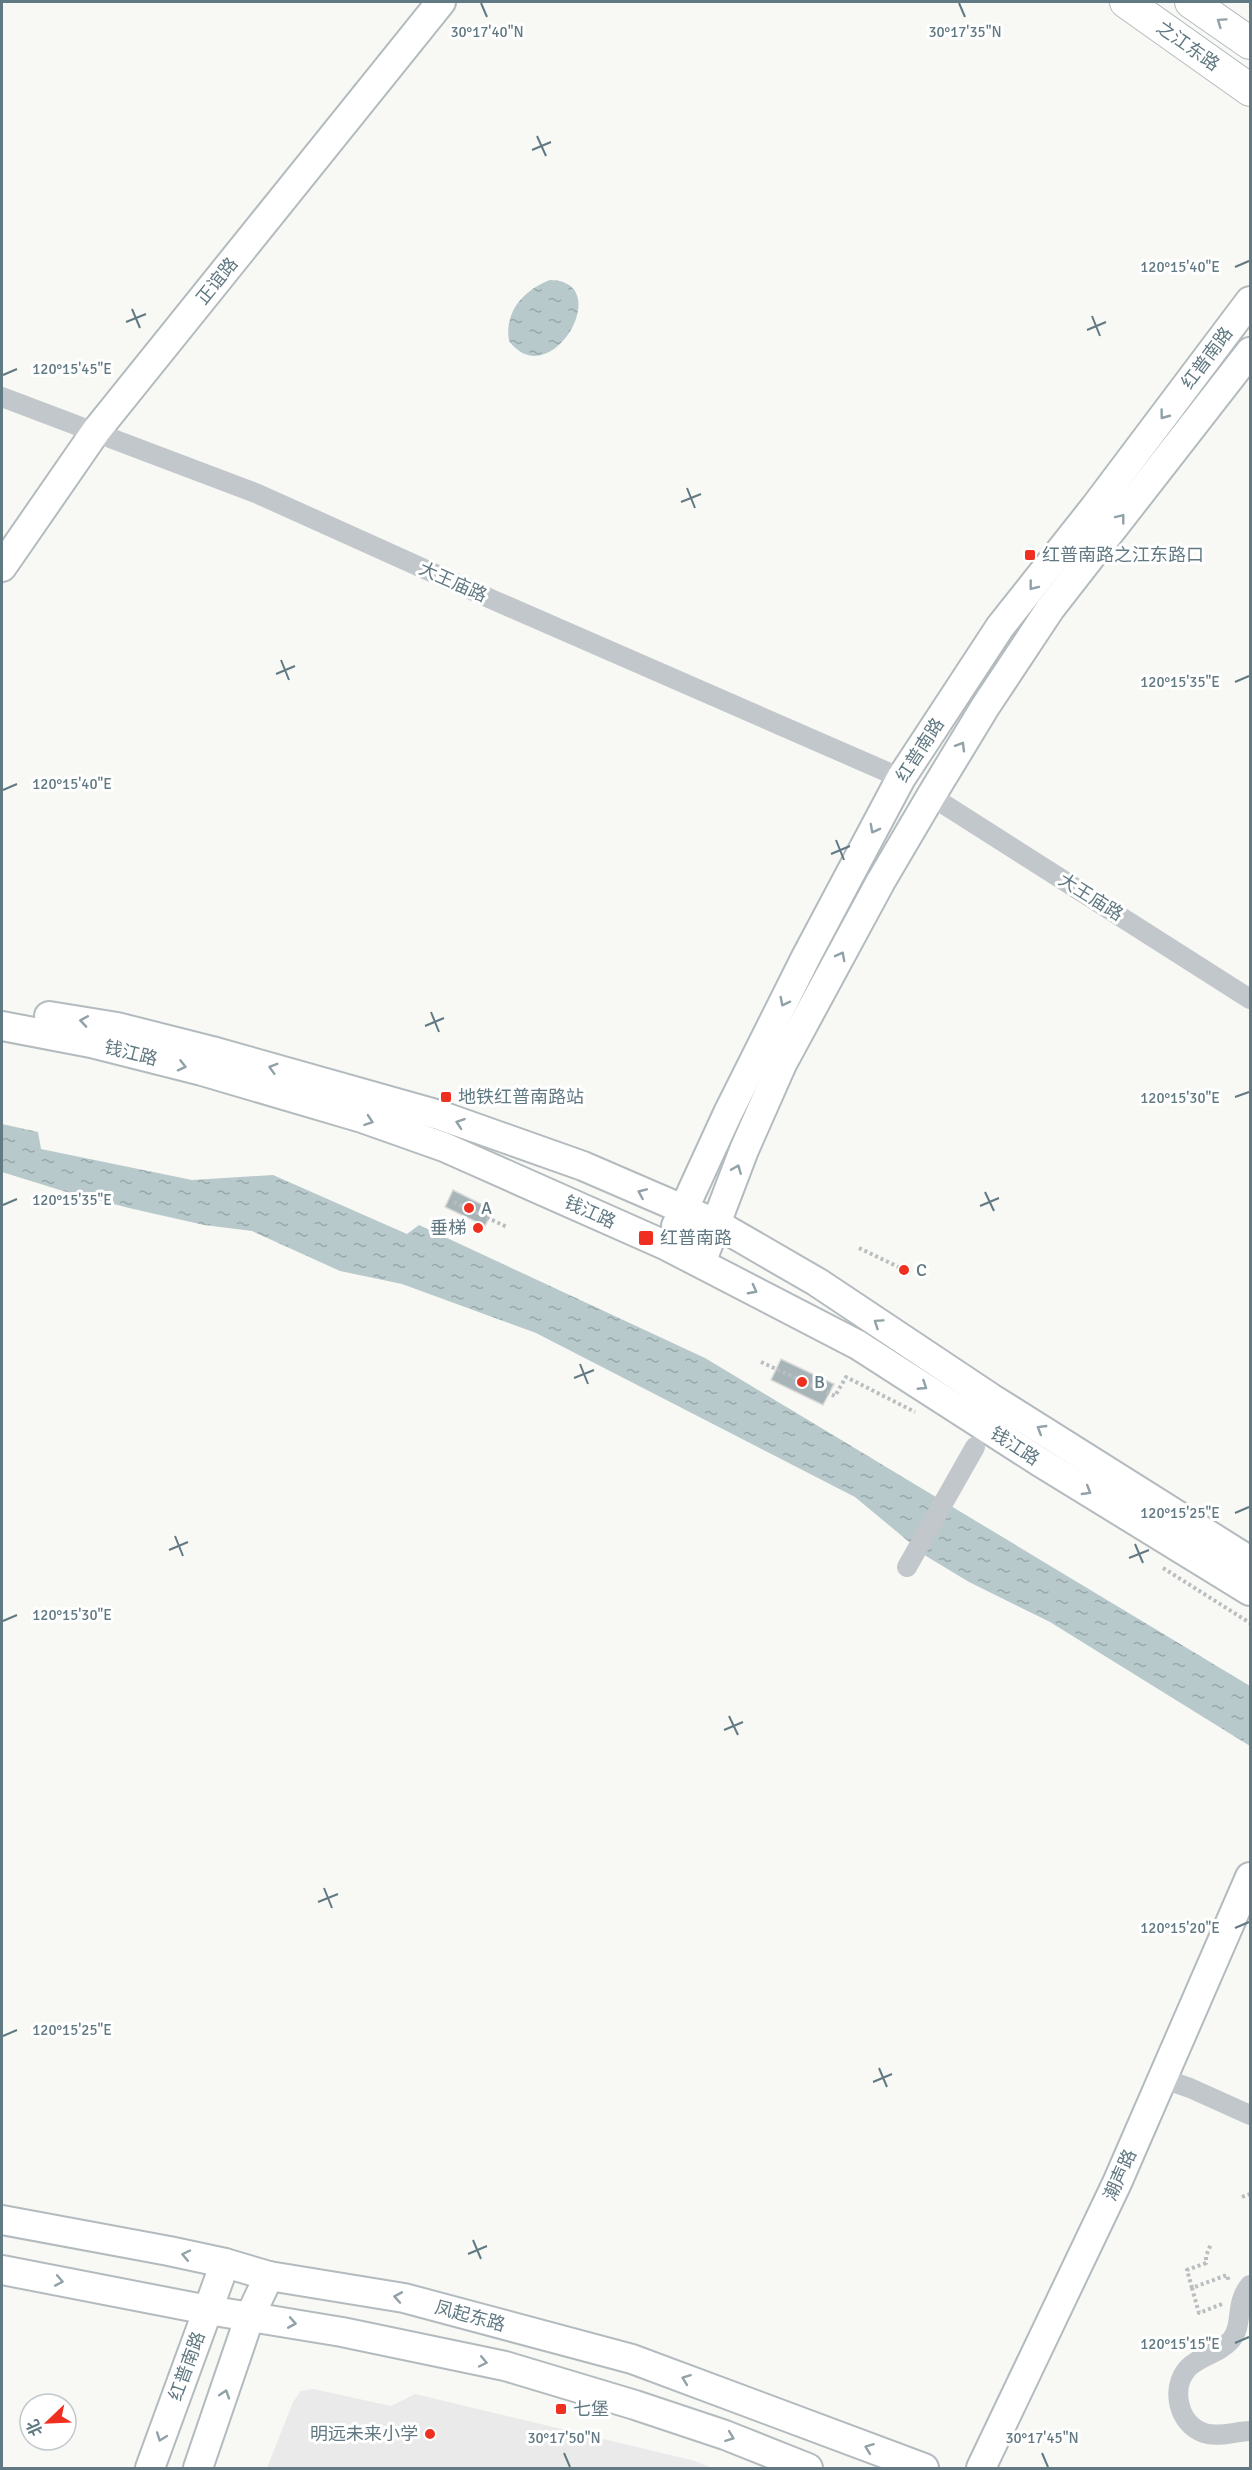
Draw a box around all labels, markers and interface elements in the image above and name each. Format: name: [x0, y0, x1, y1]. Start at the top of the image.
street label: 之江东路: [1152, 16, 1224, 76]
one-way arrow: [1216, 18, 1227, 29]
text: 30°17'40"N: [450, 23, 524, 41]
text: 30°17'35"N: [928, 23, 1002, 41]
street label: 正谊路: [191, 253, 243, 309]
text: 120°15'40"E: [1140, 258, 1220, 276]
street label: 红普南路: [1177, 323, 1237, 393]
text: 120°15'45"E: [32, 360, 112, 378]
one-way arrow: [1161, 408, 1172, 419]
one-way arrow: [1114, 513, 1125, 524]
place label: 红普南路之江东路口: [1042, 544, 1204, 566]
marker: 红普南路之江东路口: [1023, 548, 1037, 562]
street label: 大王庙路: [416, 557, 490, 607]
one-way arrow: [1029, 579, 1040, 590]
text: 120°15'35"E: [1140, 673, 1220, 691]
street label: 红普南路: [891, 714, 949, 786]
one-way arrow: [954, 742, 966, 752]
text: 120°15'40"E: [32, 775, 112, 793]
one-way arrow: [870, 823, 881, 834]
street label: 大王庙路: [1055, 869, 1127, 925]
one-way arrow: [834, 952, 845, 963]
one-way arrow: [779, 996, 791, 1007]
one-way arrow: [79, 1016, 89, 1028]
street label: 钱江路: [102, 1036, 160, 1070]
one-way arrow: [176, 1058, 186, 1071]
one-way arrow: [268, 1063, 278, 1076]
place label: 地铁红普南路站: [458, 1086, 584, 1108]
text: 120°15'30"E: [1140, 1089, 1220, 1107]
marker: 地铁红普南路站: [439, 1090, 453, 1104]
one-way arrow: [363, 1113, 374, 1126]
one-way arrow: [455, 1117, 466, 1130]
one-way arrow: [730, 1164, 742, 1175]
one-way arrow: [637, 1188, 648, 1200]
text: 120°15'35"E: [32, 1191, 112, 1209]
street label: 钱江路: [561, 1191, 619, 1233]
place label: A: [481, 1197, 492, 1219]
marker: A: [462, 1201, 476, 1215]
place label: 垂梯: [430, 1217, 466, 1239]
marker: 垂梯: [471, 1221, 485, 1235]
place label: 红普南路: [660, 1227, 732, 1249]
marker: 红普南路: [637, 1229, 655, 1247]
place label: C: [916, 1259, 927, 1281]
marker: C: [897, 1263, 911, 1277]
one-way arrow: [747, 1283, 758, 1294]
one-way arrow: [873, 1319, 884, 1330]
place label: B: [814, 1371, 825, 1393]
marker: B: [795, 1375, 809, 1389]
one-way arrow: [917, 1378, 927, 1390]
street label: 钱江路: [986, 1422, 1044, 1470]
one-way arrow: [1037, 1424, 1047, 1436]
one-way arrow: [1081, 1483, 1091, 1495]
text: 120°15'25"E: [1140, 1504, 1220, 1522]
text: 120°15'30"E: [32, 1606, 112, 1624]
text: 120°15'20"E: [1140, 1919, 1220, 1937]
text: 120°15'25"E: [32, 2021, 112, 2039]
street label: 潮声路: [1099, 2146, 1141, 2204]
one-way arrow: [182, 2249, 192, 2262]
one-way arrow: [54, 2274, 64, 2287]
one-way arrow: [393, 2291, 403, 2304]
street label: 凤起东路: [432, 2296, 508, 2336]
one-way arrow: [287, 2316, 297, 2329]
street label: 红普南路: [164, 2328, 210, 2404]
text: 120°15'15"E: [1140, 2335, 1220, 2353]
one-way arrow: [478, 2354, 488, 2367]
one-way arrow: [682, 2374, 692, 2387]
one-way arrow: [217, 2389, 230, 2400]
north arrow: [18, 2392, 78, 2452]
place label: 七堡: [573, 2398, 609, 2420]
marker: 七堡: [554, 2402, 568, 2416]
text: 北: [23, 2416, 47, 2439]
place label: 明远未来小学: [310, 2423, 418, 2445]
marker: 明远未来小学: [423, 2427, 437, 2441]
text: 30°17'50"N: [527, 2429, 601, 2447]
text: 30°17'45"N: [1005, 2429, 1079, 2447]
one-way arrow: [724, 2430, 734, 2443]
one-way arrow: [156, 2431, 169, 2441]
one-way arrow: [864, 2443, 875, 2455]

